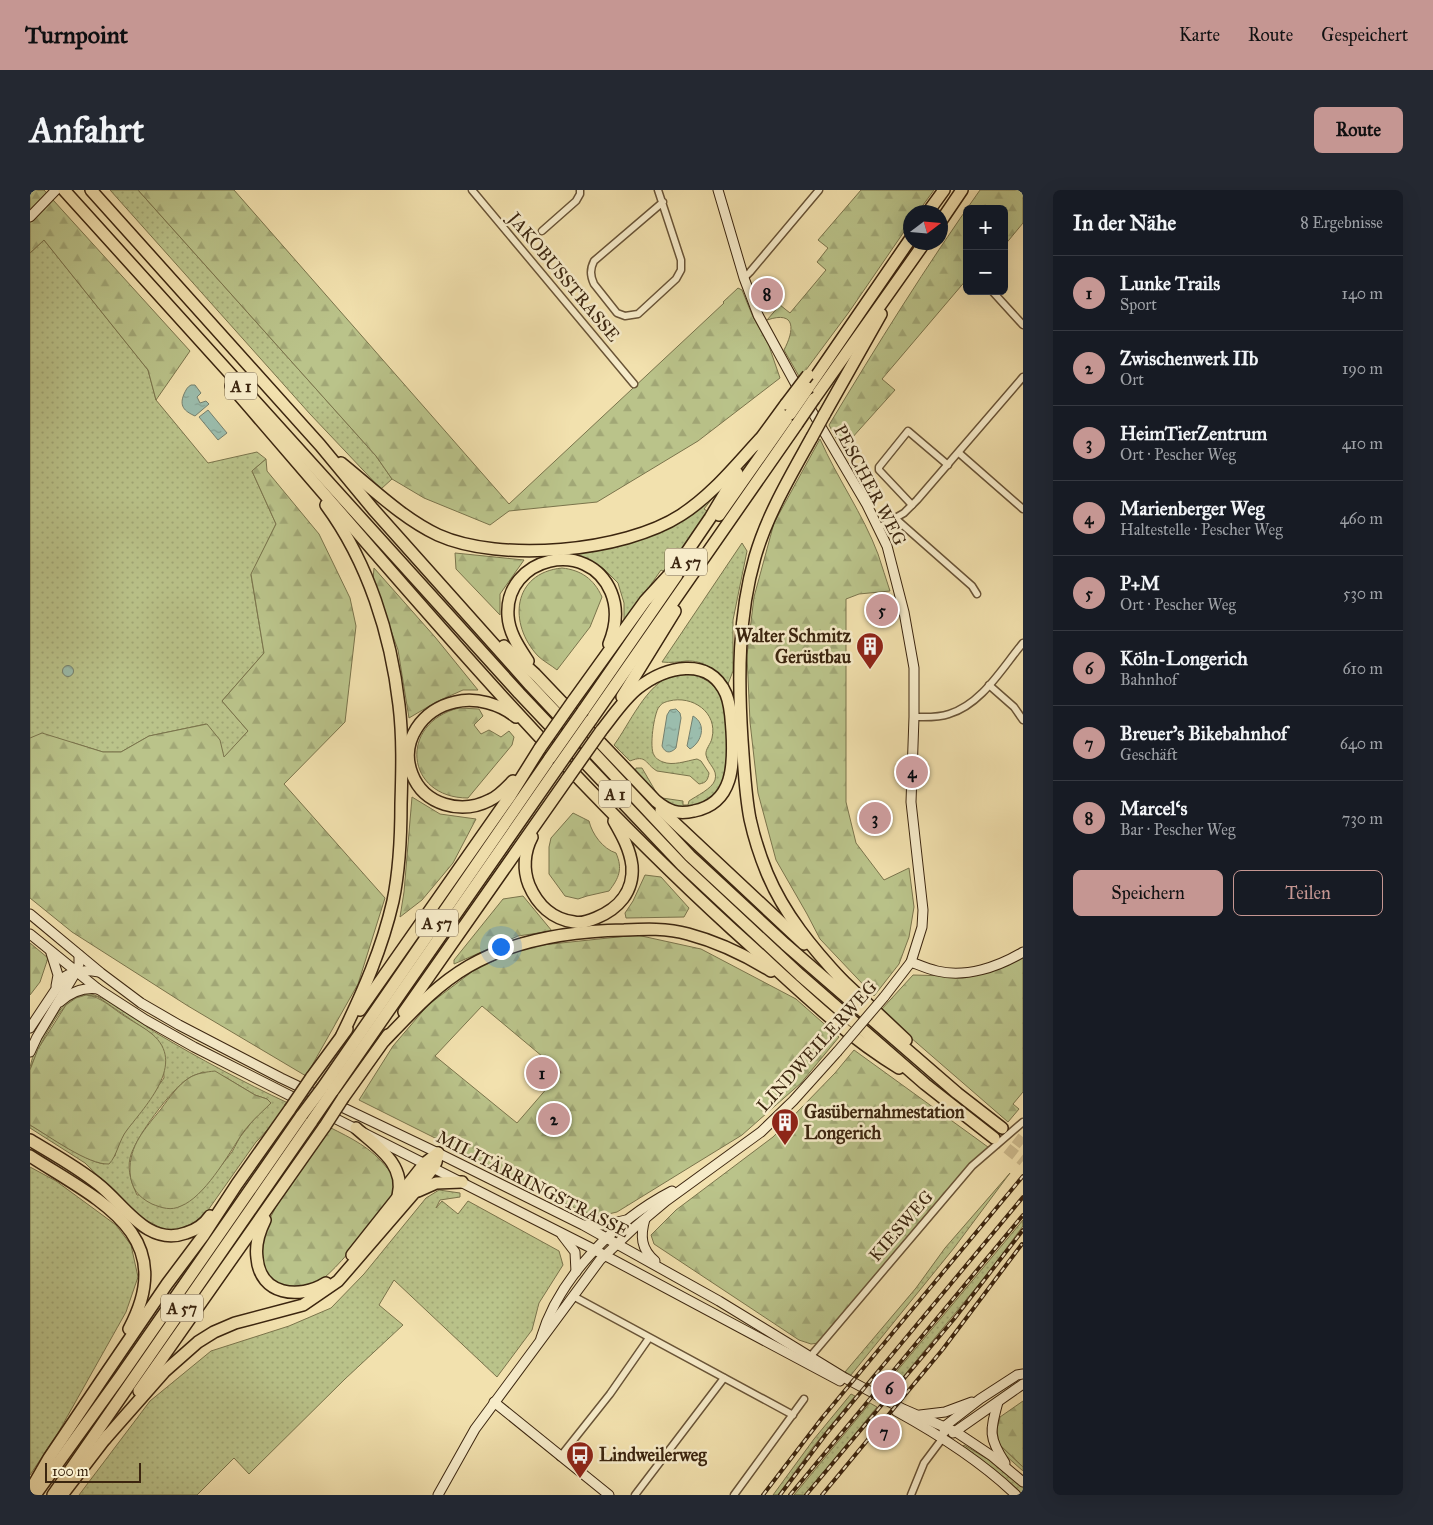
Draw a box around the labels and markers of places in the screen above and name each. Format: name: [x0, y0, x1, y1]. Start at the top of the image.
pin: 8: [751, 275, 783, 313]
pin: 5: [866, 591, 898, 629]
place label: Walter Schmitz Gerüstbau: [735, 625, 852, 668]
building icon: Walter Schmitz Gerüstbau: [855, 631, 885, 670]
pin: 4: [896, 753, 928, 791]
pin: 3: [859, 799, 891, 837]
pin: 1: [526, 1054, 558, 1092]
pin: 2: [538, 1100, 570, 1138]
place label: Gasübernahmestation Longerich: [804, 1101, 965, 1145]
building icon: Gasübernahmestation Longerich: [770, 1107, 800, 1146]
pin: 6: [873, 1369, 905, 1407]
pin: 7: [868, 1413, 900, 1451]
bus stop icon: Lindweilerweg: [565, 1440, 595, 1479]
place label: Lindweilerweg: [599, 1444, 707, 1467]

